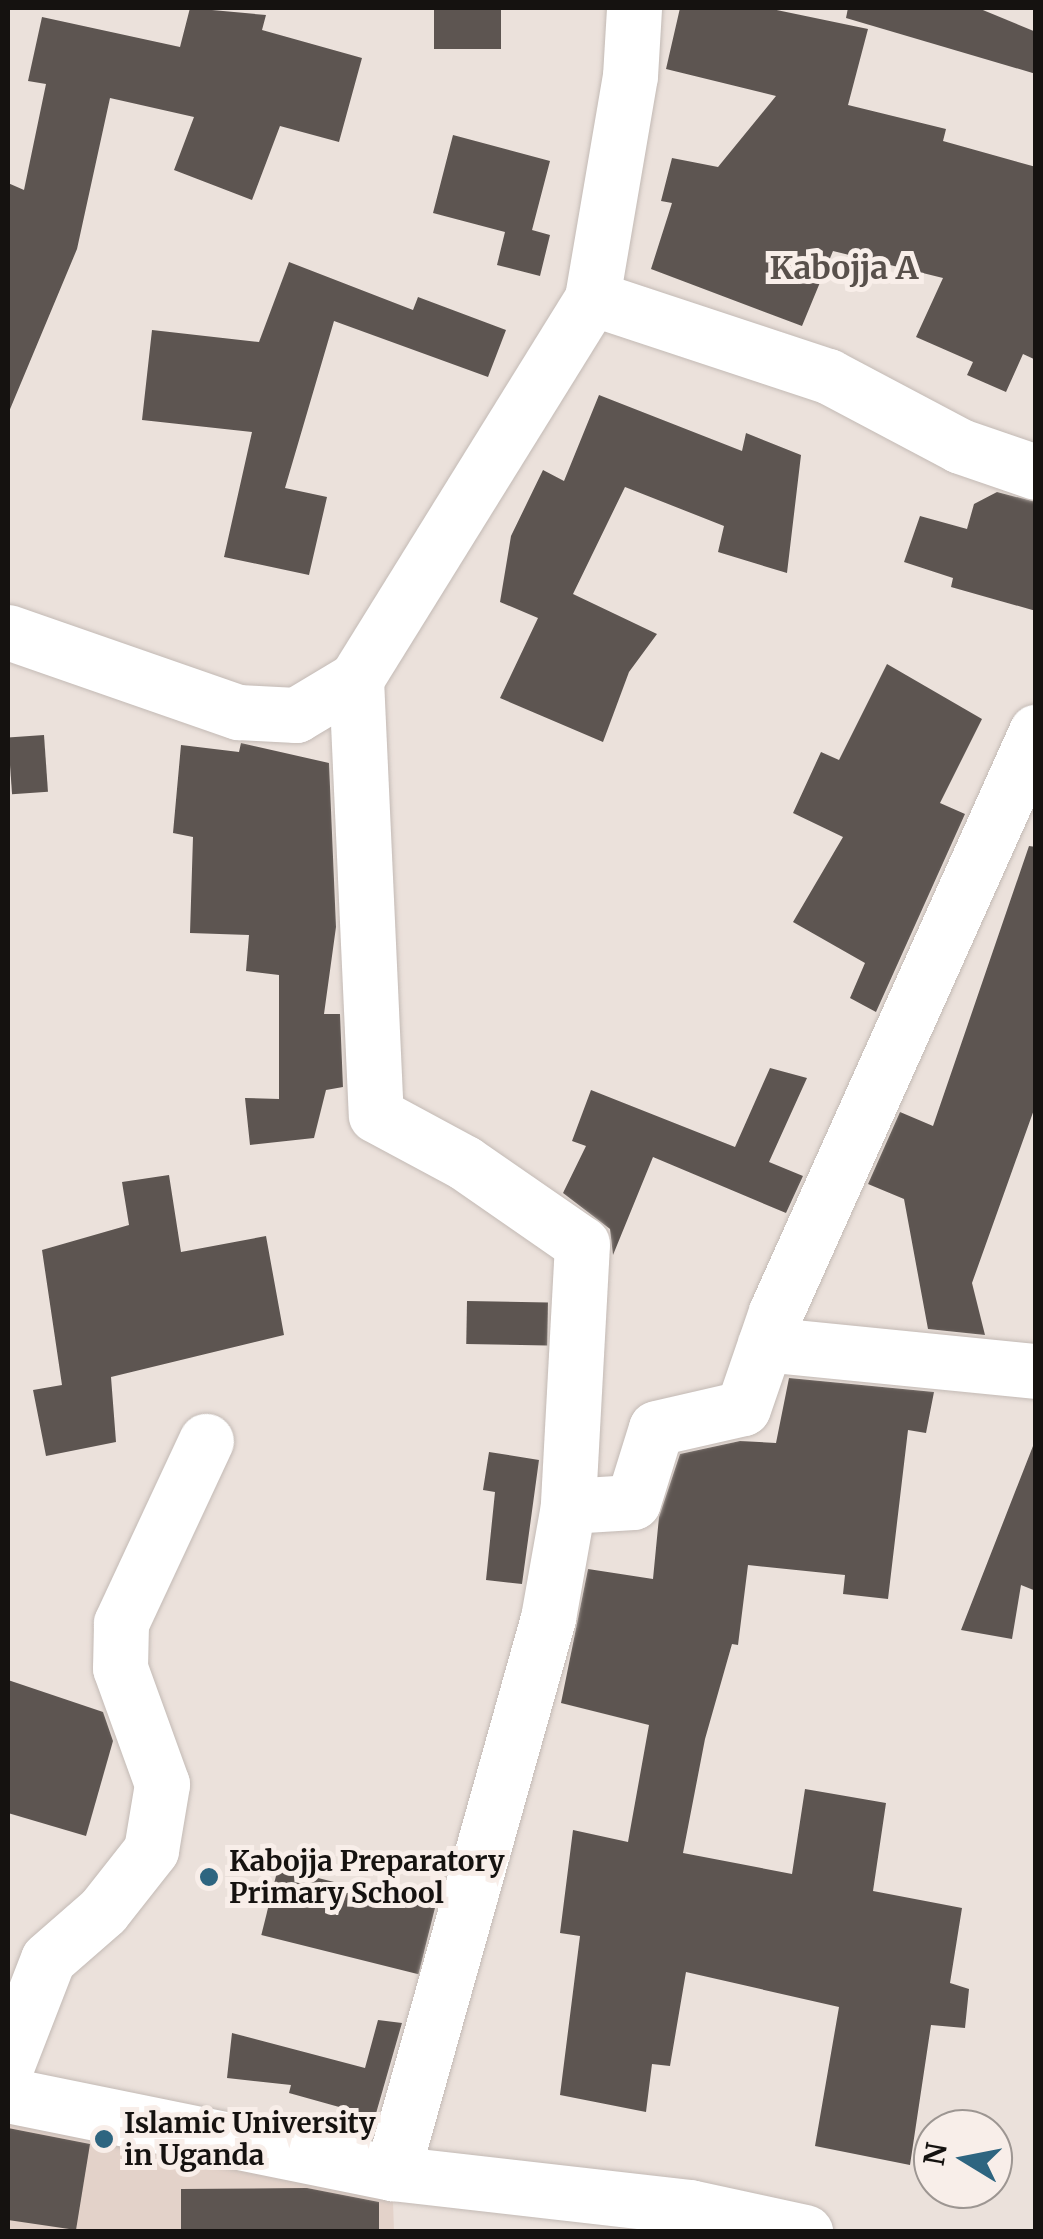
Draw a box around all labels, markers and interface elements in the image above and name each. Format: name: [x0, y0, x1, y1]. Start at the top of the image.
district label: Kabojja A: [770, 249, 918, 287]
place label: Kabojja Preparatory Primary School: [229, 1844, 505, 1910]
marker: Kabojja Preparatory Primary School: [198, 1866, 220, 1888]
place label: Islamic University in Uganda: [124, 2106, 376, 2172]
north arrow: [913, 2109, 1013, 2209]
marker: Islamic University in Uganda: [93, 2128, 115, 2150]
text: N: [916, 2140, 955, 2168]

